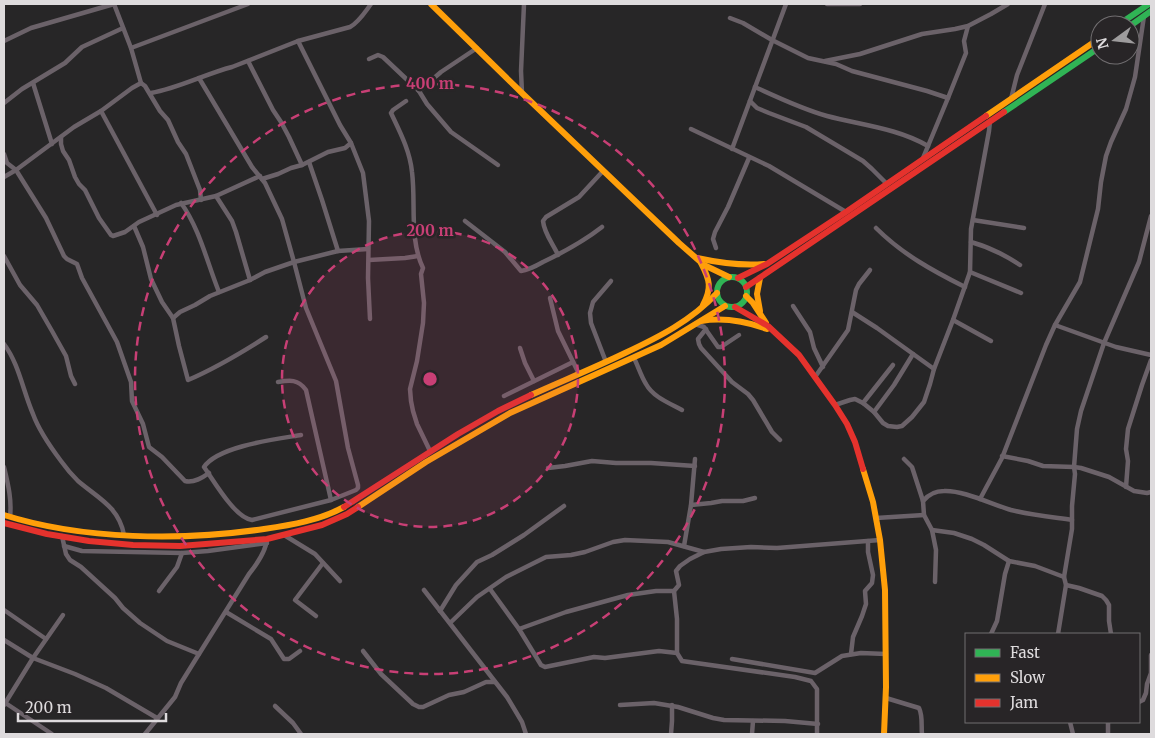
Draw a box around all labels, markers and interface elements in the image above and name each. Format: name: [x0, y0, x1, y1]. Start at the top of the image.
north arrow: [1090, 15, 1140, 65]
text: N: [1092, 36, 1113, 51]
text: 400 m: [406, 74, 454, 93]
text: 200 m: [406, 221, 454, 240]
centre of rings: [421, 370, 439, 388]
legend: [965, 633, 1140, 723]
text: Fast: [1010, 643, 1040, 662]
text: Slow: [1010, 668, 1045, 687]
scale bar: [18, 690, 165, 722]
text: Jam: [1009, 693, 1038, 712]
text: 200 m: [25, 698, 72, 717]

